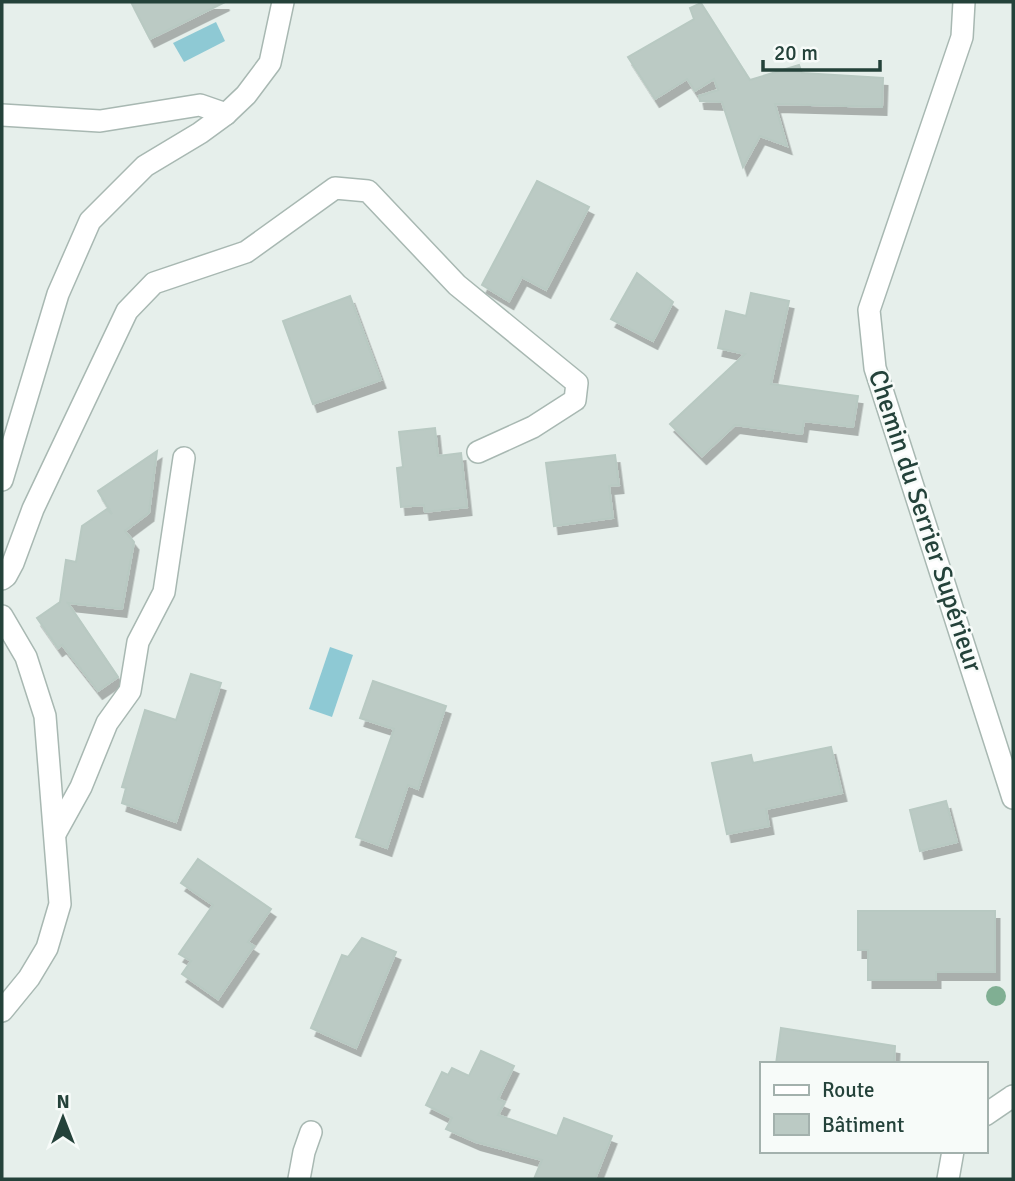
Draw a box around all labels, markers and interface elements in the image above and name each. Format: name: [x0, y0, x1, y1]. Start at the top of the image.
scale bar: [763, 28, 880, 72]
text: 20 m: [774, 40, 818, 66]
street label: Chemin du Serrier Supérieur: [861, 366, 989, 677]
legend: [760, 1062, 987, 1153]
text: Route: [822, 1077, 874, 1103]
north arrow: [28, 1083, 98, 1153]
text: N: [56, 1090, 70, 1114]
text: Bâtiment: [822, 1112, 904, 1138]

